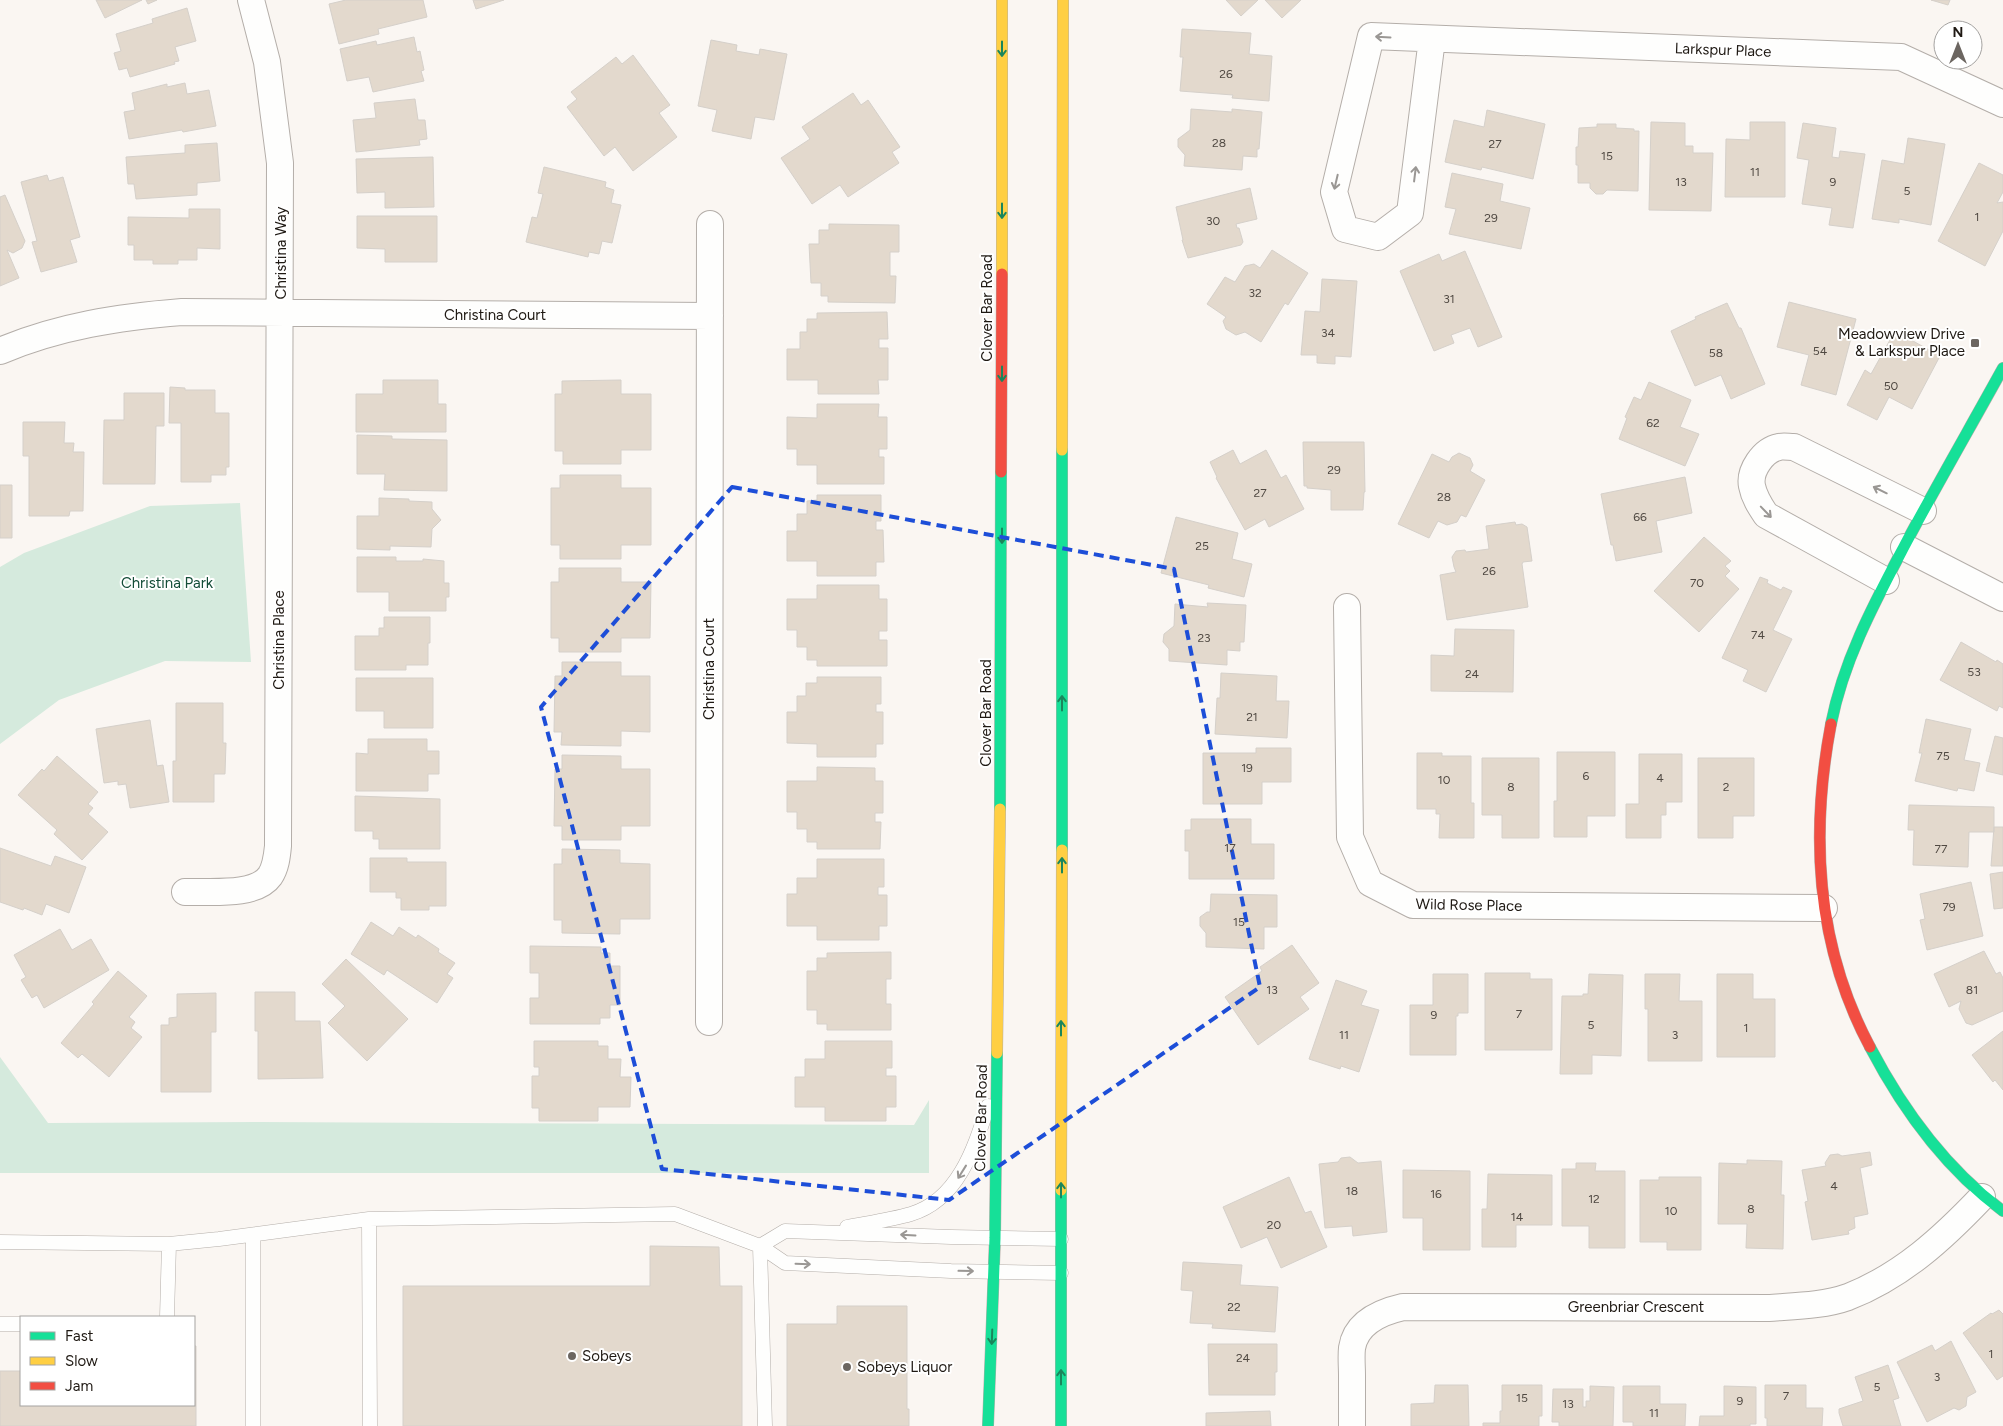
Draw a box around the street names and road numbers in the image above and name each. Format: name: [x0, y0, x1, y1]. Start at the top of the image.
street label: Larkspur Place: [1674, 39, 1772, 61]
street label: Christina Way: [272, 206, 290, 299]
street label: Clover Bar Road: [978, 254, 996, 362]
street label: Christina Court: [444, 306, 546, 324]
street label: Christina Place: [270, 590, 288, 690]
street label: Christina Court: [700, 618, 718, 720]
street label: Clover Bar Road: [977, 659, 995, 767]
street label: Wild Rose Place: [1416, 895, 1522, 915]
street label: Clover Bar Road: [971, 1064, 991, 1172]
street label: Greenbriar Crescent: [1568, 1298, 1705, 1316]

